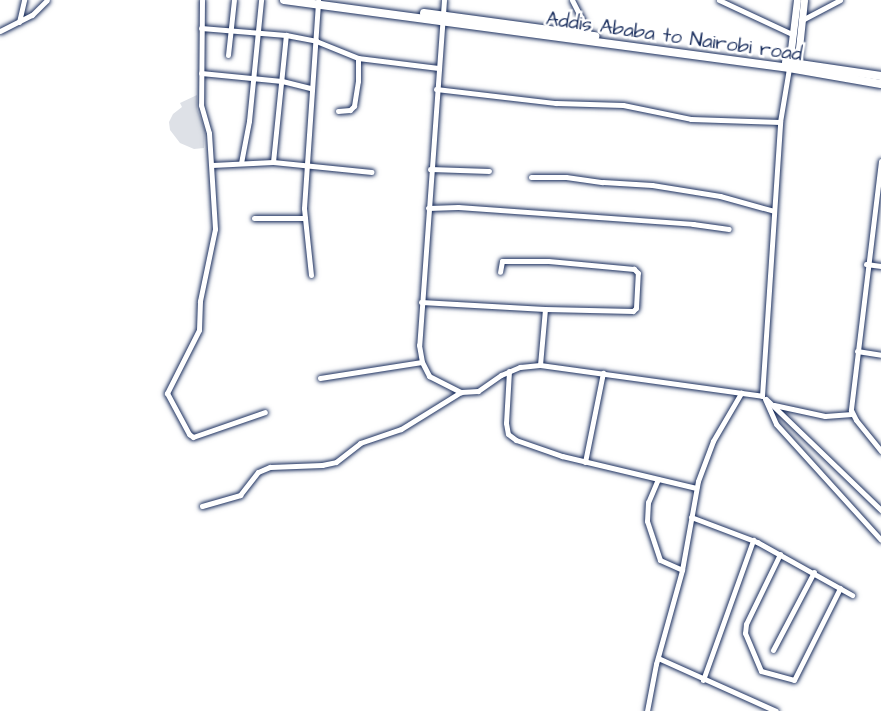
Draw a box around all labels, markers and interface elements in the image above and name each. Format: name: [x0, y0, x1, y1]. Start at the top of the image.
street label: Addis Ababa to Nairobi road: [544, 7, 804, 67]

